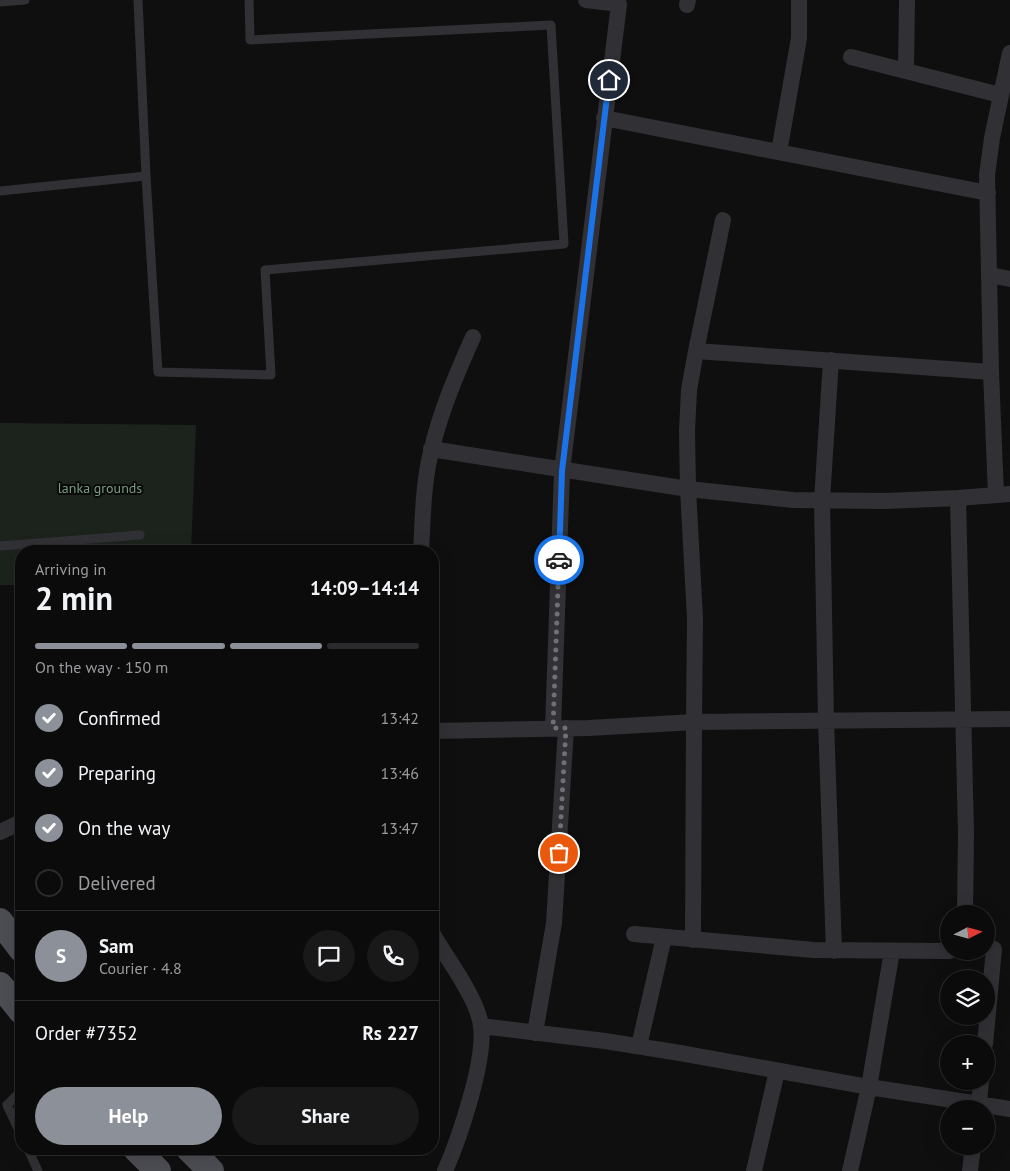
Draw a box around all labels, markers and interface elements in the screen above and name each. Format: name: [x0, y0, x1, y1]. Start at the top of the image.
pin: [588, 59, 630, 101]
icon: home: [595, 66, 623, 94]
park label: lanka grounds: [58, 479, 142, 497]
courier: [534, 535, 584, 585]
icon: car: [545, 546, 573, 574]
text: Arriving in: [35, 559, 106, 579]
text: 14:09–14:14: [310, 576, 419, 600]
text: 2 min: [35, 577, 113, 619]
text: On the way · 150 m: [35, 657, 168, 677]
icon: check: [35, 704, 63, 732]
text: Confirmed: [78, 706, 161, 730]
text: 13:42: [381, 708, 419, 728]
icon: check: [35, 759, 63, 787]
text: Preparing: [78, 761, 156, 785]
text: 13:46: [381, 763, 419, 783]
icon: check: [35, 814, 63, 842]
text: On the way: [78, 816, 170, 840]
text: 13:47: [381, 818, 419, 838]
pin: [538, 832, 580, 874]
icon: bag: [545, 839, 573, 867]
text: Delivered: [78, 871, 156, 895]
north arrow: [940, 905, 995, 960]
map controls: [940, 905, 995, 1155]
button: chat: [303, 930, 355, 982]
button: phone: [367, 930, 419, 982]
text: Sam: [99, 934, 134, 958]
text: S: [56, 944, 66, 968]
text: Courier · 4.8: [99, 958, 182, 978]
button: layers: [940, 970, 995, 1025]
text: Order #7352: [35, 1021, 138, 1045]
text: Rs 227: [362, 1021, 419, 1045]
button: +: [940, 1035, 995, 1090]
button: Help: [35, 1087, 222, 1145]
button: Share: [232, 1087, 419, 1145]
button: −: [940, 1100, 995, 1155]

